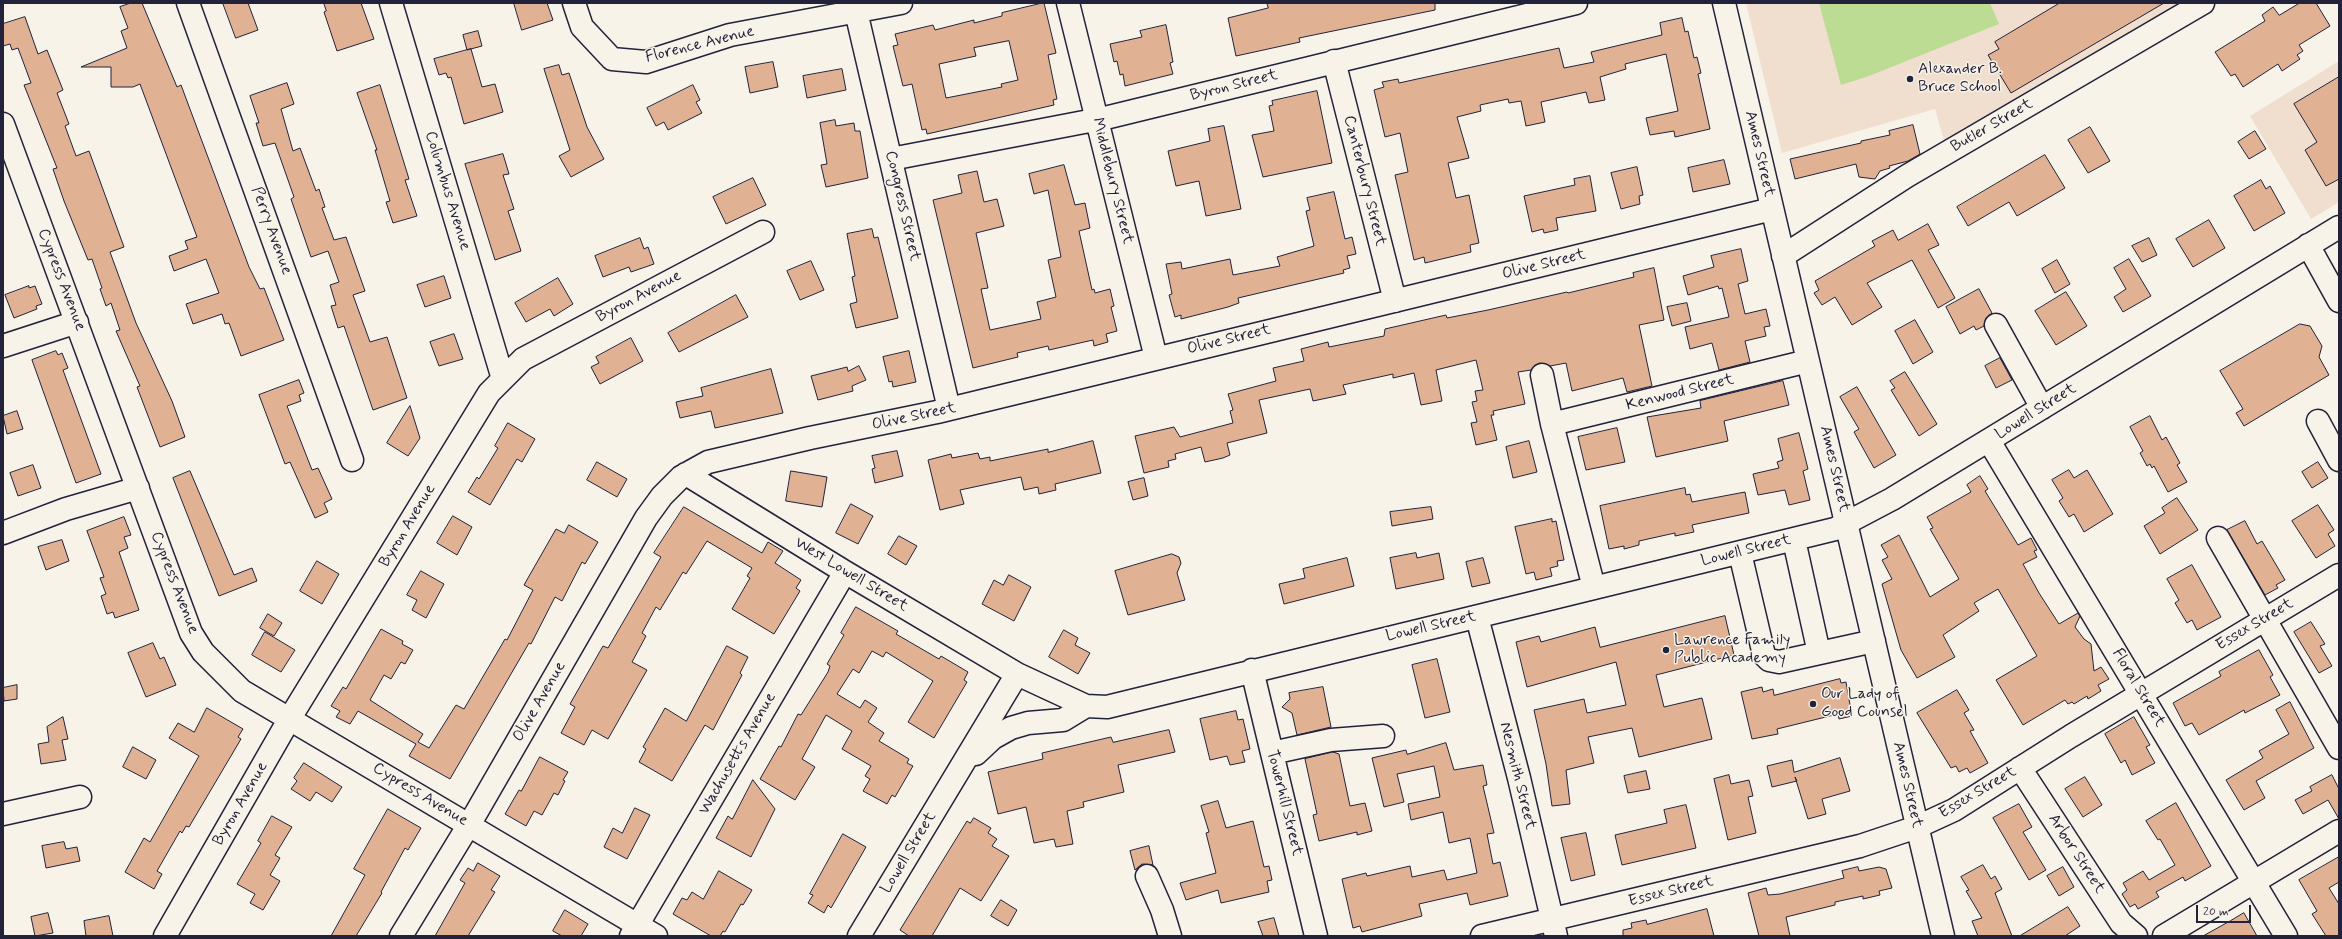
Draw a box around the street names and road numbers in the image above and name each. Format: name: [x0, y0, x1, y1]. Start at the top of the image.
street label: Florence Avenue: [644, 22, 756, 68]
street label: Byron Street: [1188, 66, 1280, 106]
street label: Butler Street: [1948, 95, 2036, 157]
street label: Ames Street: [1740, 109, 1778, 199]
street label: Canterbury Street: [1338, 114, 1390, 248]
street label: Middlebury Street: [1087, 116, 1137, 246]
street label: Columbus Avenue: [420, 129, 474, 253]
street label: Congress Street: [880, 149, 924, 263]
street label: Perry Avenue: [246, 184, 296, 278]
street label: Cypress Avenue: [33, 226, 89, 334]
street label: Olive Street: [1500, 245, 1588, 285]
street label: Byron Avenue: [593, 267, 685, 327]
street label: Olive Street: [1185, 320, 1273, 360]
street label: Kenwood Street: [1624, 370, 1736, 416]
street label: Lowell Street: [1992, 380, 2080, 444]
street label: Olive Street: [870, 399, 958, 435]
street label: Ames Street: [1815, 424, 1853, 514]
street label: Byron Avenue: [376, 481, 440, 571]
street label: Cypress Avenue: [146, 529, 202, 637]
street label: Lowell Street: [1699, 531, 1793, 571]
street label: West Lowell Street: [791, 534, 911, 616]
street label: Essex Street: [2213, 594, 2297, 656]
street label: Lowell Street: [1384, 607, 1478, 647]
street label: Floral Street: [2107, 645, 2169, 731]
street label: Olive Avenue: [509, 658, 571, 746]
street label: Wachusetts Avenue: [695, 690, 781, 818]
street label: Nesmith Street: [1494, 720, 1540, 832]
street label: Ames Street: [1888, 740, 1926, 830]
street label: Towerhill Street: [1262, 748, 1306, 858]
street label: Byron Avenue: [209, 759, 273, 849]
street label: Cypress Avenue: [369, 759, 471, 831]
street label: Essex Street: [1936, 762, 2020, 824]
street label: Lowell Street: [877, 809, 941, 897]
street label: Arbor Street: [2043, 811, 2109, 897]
street label: Essex Street: [1627, 872, 1715, 912]

